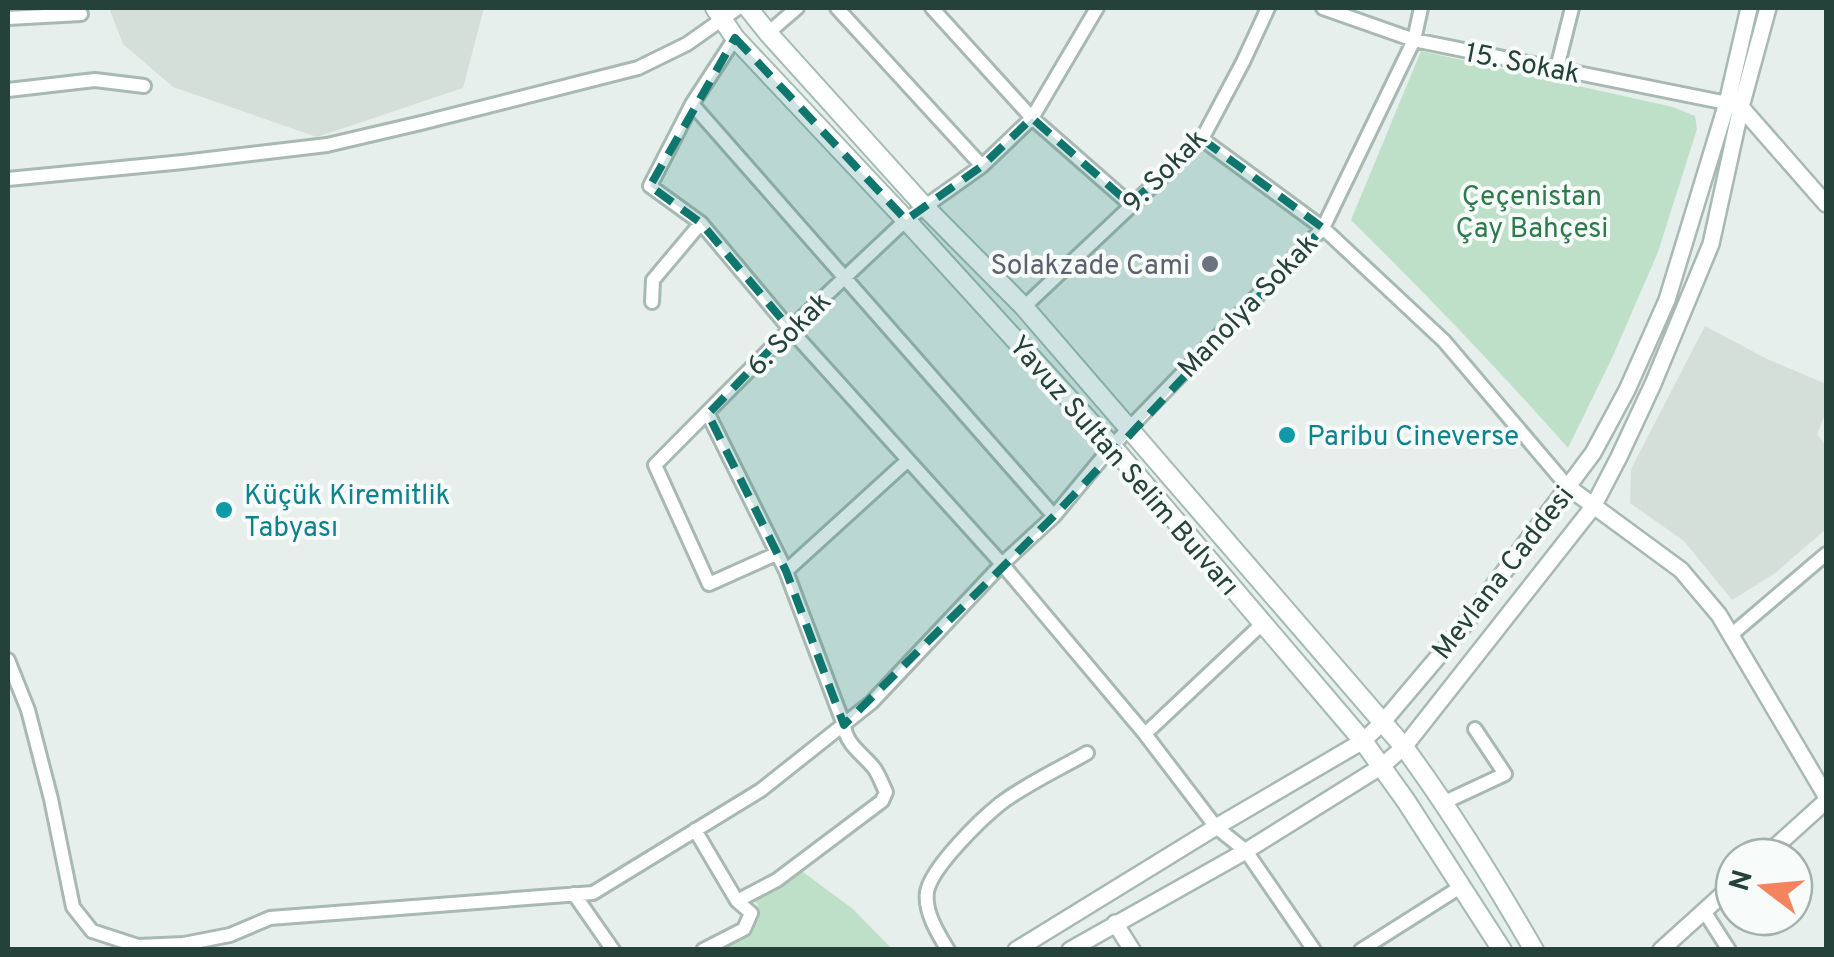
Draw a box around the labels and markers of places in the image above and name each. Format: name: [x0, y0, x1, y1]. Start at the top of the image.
place label: Solakzade Cami: [990, 249, 1190, 285]
marker: Solakzade Cami: [1199, 253, 1221, 275]
place label: Paribu Cineverse: [1307, 420, 1519, 456]
marker: Paribu Cineverse: [1276, 424, 1298, 446]
place label: Küçük Kiremitlik Tabyası: [244, 479, 450, 547]
marker: Küçük Kiremitlik Tabyası: [213, 499, 235, 521]

